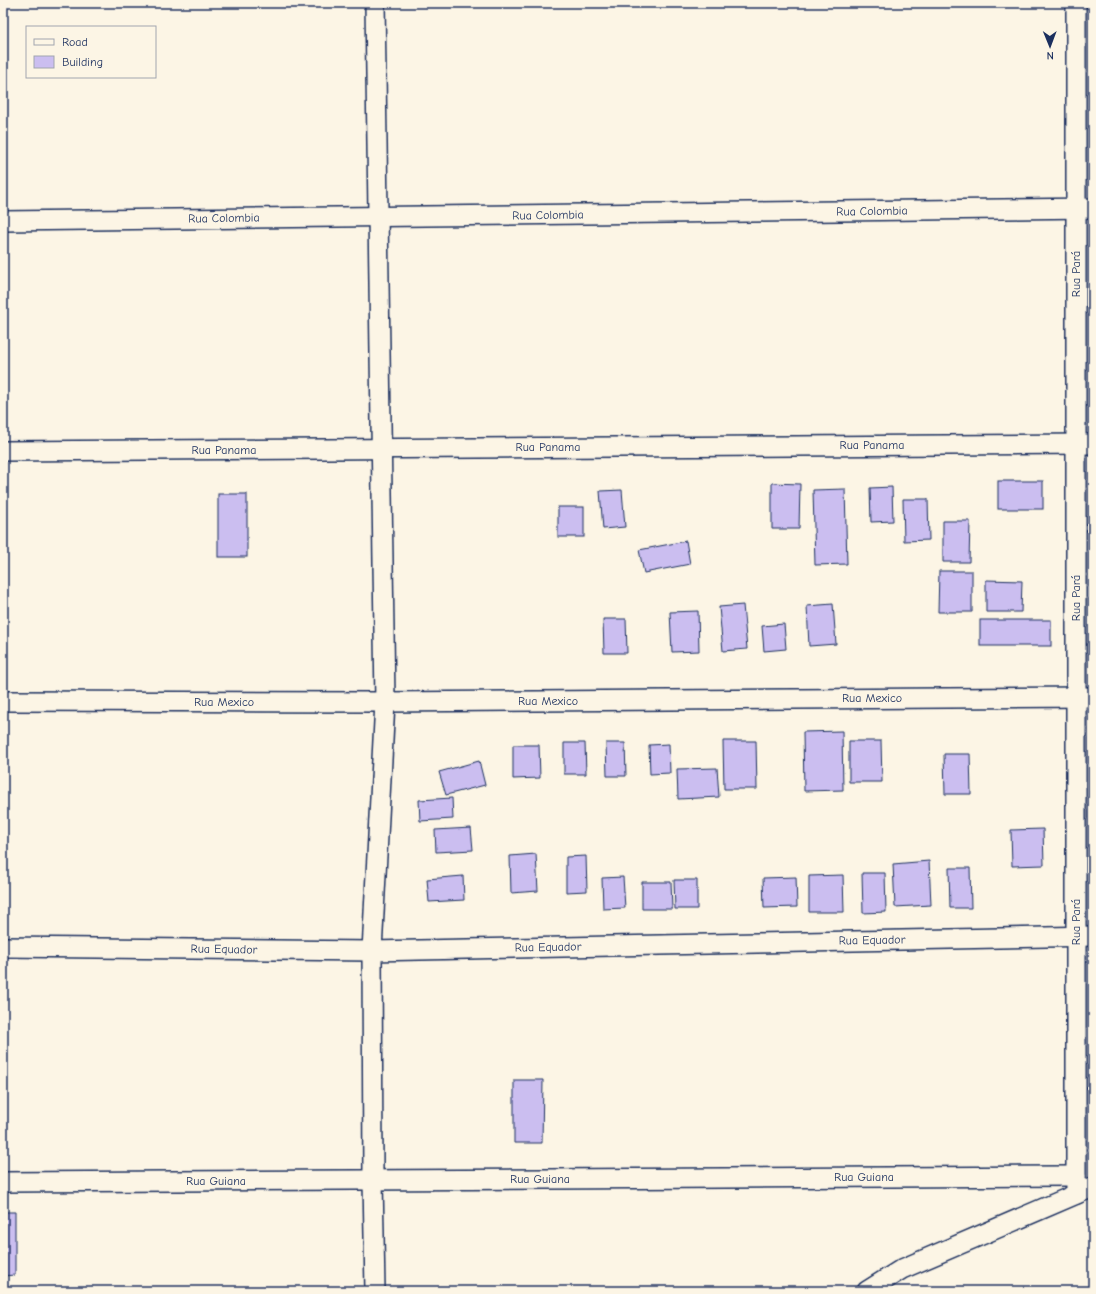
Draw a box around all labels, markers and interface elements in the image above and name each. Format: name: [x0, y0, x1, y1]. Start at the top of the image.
legend: [26, 26, 156, 78]
north arrow: [1030, 26, 1070, 66]
text: Road: [62, 35, 88, 49]
text: N: [1046, 49, 1054, 62]
text: Building: [62, 55, 103, 69]
street label: Rua Colombia: [836, 203, 908, 219]
street label: Rua Colombia: [512, 207, 584, 223]
street label: Rua Colombia: [188, 210, 260, 226]
street label: Rua Pará: [1069, 251, 1083, 297]
street label: Rua Panama: [840, 438, 904, 452]
street label: Rua Panama: [516, 440, 580, 454]
street label: Rua Panama: [192, 443, 256, 457]
street label: Rua Pará: [1069, 575, 1083, 621]
street label: Rua Mexico: [842, 691, 902, 705]
street label: Rua Mexico: [518, 694, 578, 708]
street label: Rua Mexico: [194, 695, 254, 709]
street label: Rua Pará: [1069, 899, 1083, 945]
street label: Rua Equador: [839, 932, 906, 948]
street label: Rua Equador: [515, 939, 582, 955]
street label: Rua Equador: [191, 941, 258, 957]
street label: Rua Guiana: [834, 1170, 894, 1184]
street label: Rua Guiana: [510, 1172, 570, 1186]
street label: Rua Guiana: [186, 1174, 246, 1188]

